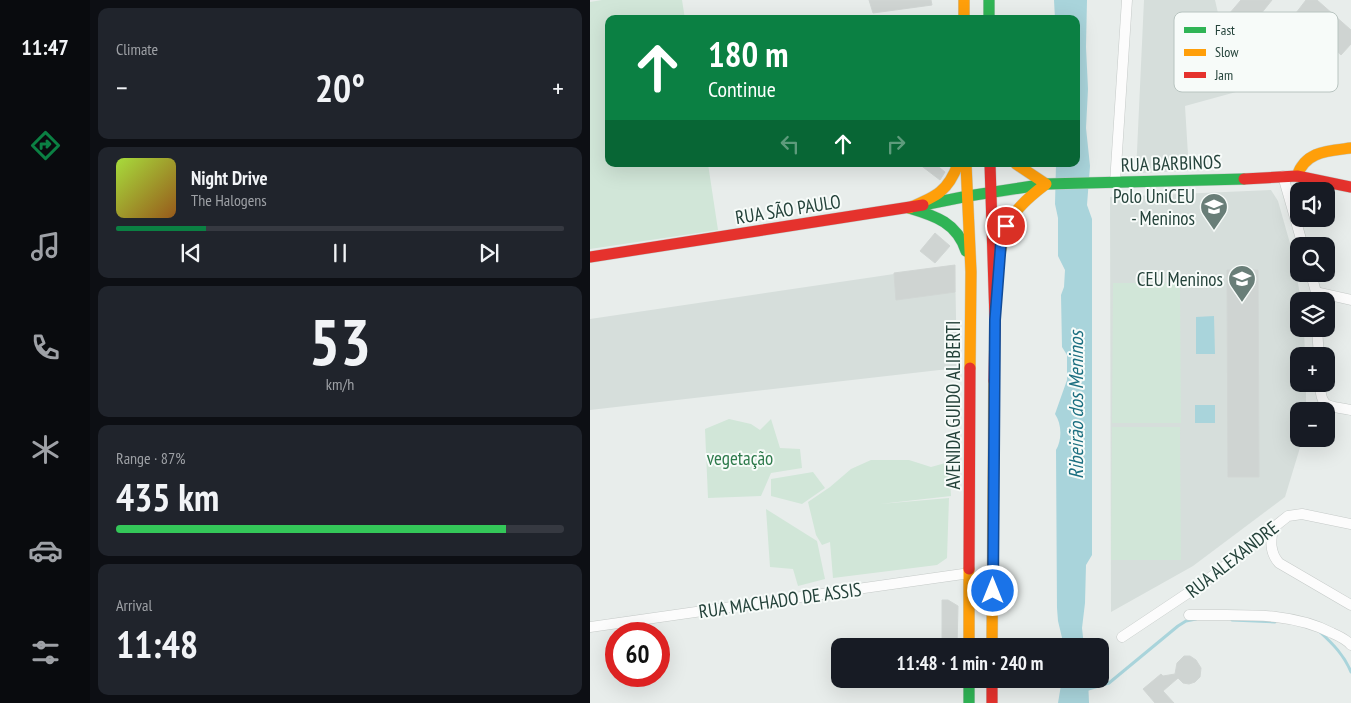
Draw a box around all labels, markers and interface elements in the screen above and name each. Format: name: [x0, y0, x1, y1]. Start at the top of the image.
legend: [1174, 12, 1338, 92]
text: Fast: [1215, 21, 1235, 39]
text: 180 m: [708, 31, 789, 77]
text: 11:47: [21, 33, 69, 61]
icon: ahead: [625, 35, 690, 100]
text: Climate: [116, 39, 158, 59]
text: Slow: [1215, 43, 1239, 61]
text: 20°: [315, 63, 365, 112]
text: Jam: [1214, 66, 1233, 84]
text: −: [116, 69, 128, 106]
text: +: [552, 69, 564, 106]
text: Continue: [708, 75, 776, 103]
icon: directions: [28, 128, 63, 163]
icon: left: [776, 130, 804, 158]
icon: ahead: [829, 130, 857, 158]
icon: right: [882, 130, 910, 158]
street label: RUA BARBINOS: [1120, 149, 1222, 177]
text: Night Drive: [191, 166, 268, 190]
map controls: [1290, 182, 1335, 447]
button: sound: [1290, 182, 1335, 227]
place label: Polo UniCEU - Meninos: [1113, 184, 1195, 230]
street label: RUA SÃO PAULO: [734, 189, 842, 229]
text: The Halogens: [191, 190, 267, 210]
school or university icon: Polo UniCEU - Meninos: [1199, 192, 1229, 231]
pin: [985, 205, 1027, 247]
icon: arrive: [992, 212, 1020, 240]
icon: music: [28, 229, 63, 264]
button: search: [1290, 237, 1335, 282]
icon: previous: [177, 239, 205, 267]
icon: pause: [326, 239, 354, 267]
icon: next: [475, 239, 503, 267]
school or university icon: CEU Meninos: [1227, 264, 1257, 303]
place label: CEU Meninos: [1137, 267, 1223, 291]
button: layers: [1290, 292, 1335, 337]
text: 53: [309, 299, 371, 383]
street label: AVENIDA GUIDO ALIBERTI: [941, 321, 965, 489]
water label: Ribeirão dos Meninos: [1063, 329, 1089, 479]
icon: phone: [28, 330, 63, 365]
button: +: [1290, 347, 1335, 392]
text: km/h: [326, 374, 354, 394]
button: −: [1290, 402, 1335, 447]
icon: climate: [28, 432, 63, 467]
park label: vegetação: [707, 446, 773, 470]
text: Range · 87%: [116, 448, 185, 468]
text: 435 km: [116, 472, 219, 521]
street label: RUA ALEXANDRE: [1181, 515, 1283, 603]
icon: car: [28, 533, 63, 568]
position arrow: [966, 564, 1018, 616]
street label: RUA MACHADO DE ASSIS: [697, 577, 863, 623]
text: Arrival: [116, 595, 152, 615]
text: 11:48: [116, 619, 198, 668]
speed limit sign: 60: [605, 622, 670, 687]
icon: filters: [28, 635, 63, 670]
text: 11:48 · 1 min · 240 m: [897, 651, 1043, 675]

